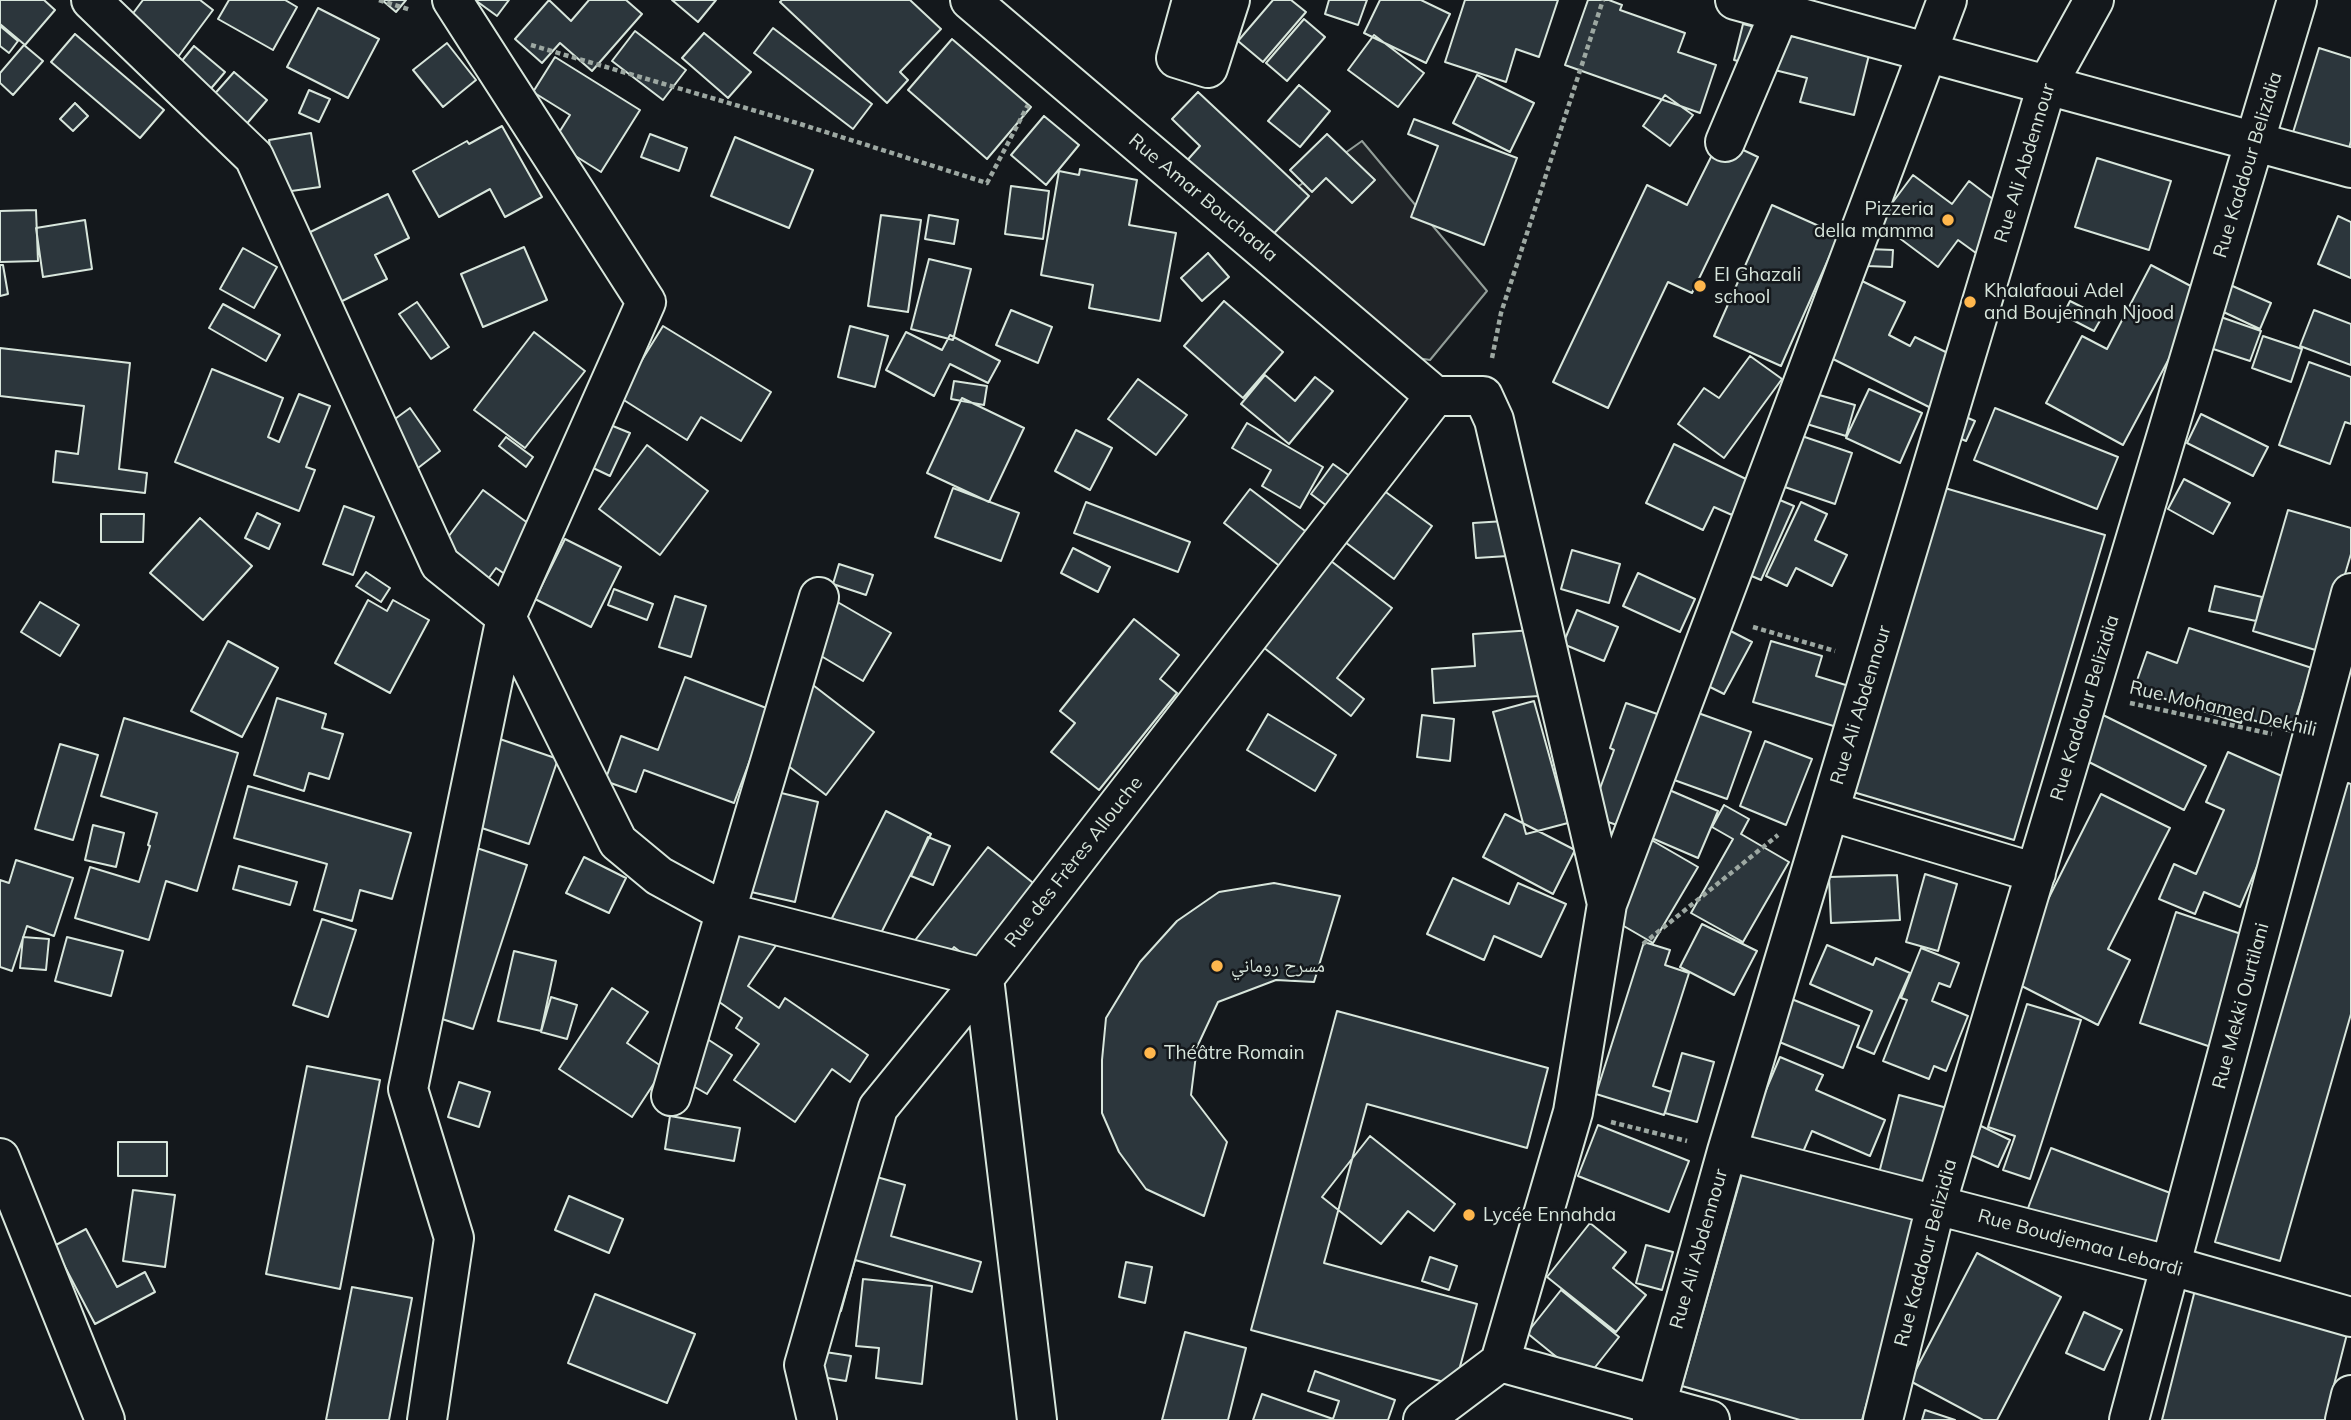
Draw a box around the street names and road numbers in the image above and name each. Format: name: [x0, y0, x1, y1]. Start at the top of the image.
street label: Rue Kaddour Belizidia: [2209, 69, 2287, 261]
street label: Rue Ali Abdennour: [1990, 81, 2060, 245]
street label: Rue Amar Bouchaala: [1124, 129, 1282, 267]
street label: Rue Kaddour Belizidia: [2046, 612, 2124, 804]
street label: Rue Ali Abdennour: [1826, 623, 1896, 787]
street label: Rue Mohamed Dekhili: [2127, 676, 2319, 742]
street label: Rue des Frères Allouche: [1000, 772, 1148, 952]
street label: Rue Mekki Ourtilani: [2208, 921, 2274, 1091]
street label: Rue Kaddour Belizidia: [1890, 1157, 1962, 1349]
street label: Rue Ali Abdennour: [1665, 1166, 1733, 1332]
street label: Rue Boudjemaa Lebardi: [1975, 1205, 2185, 1281]

